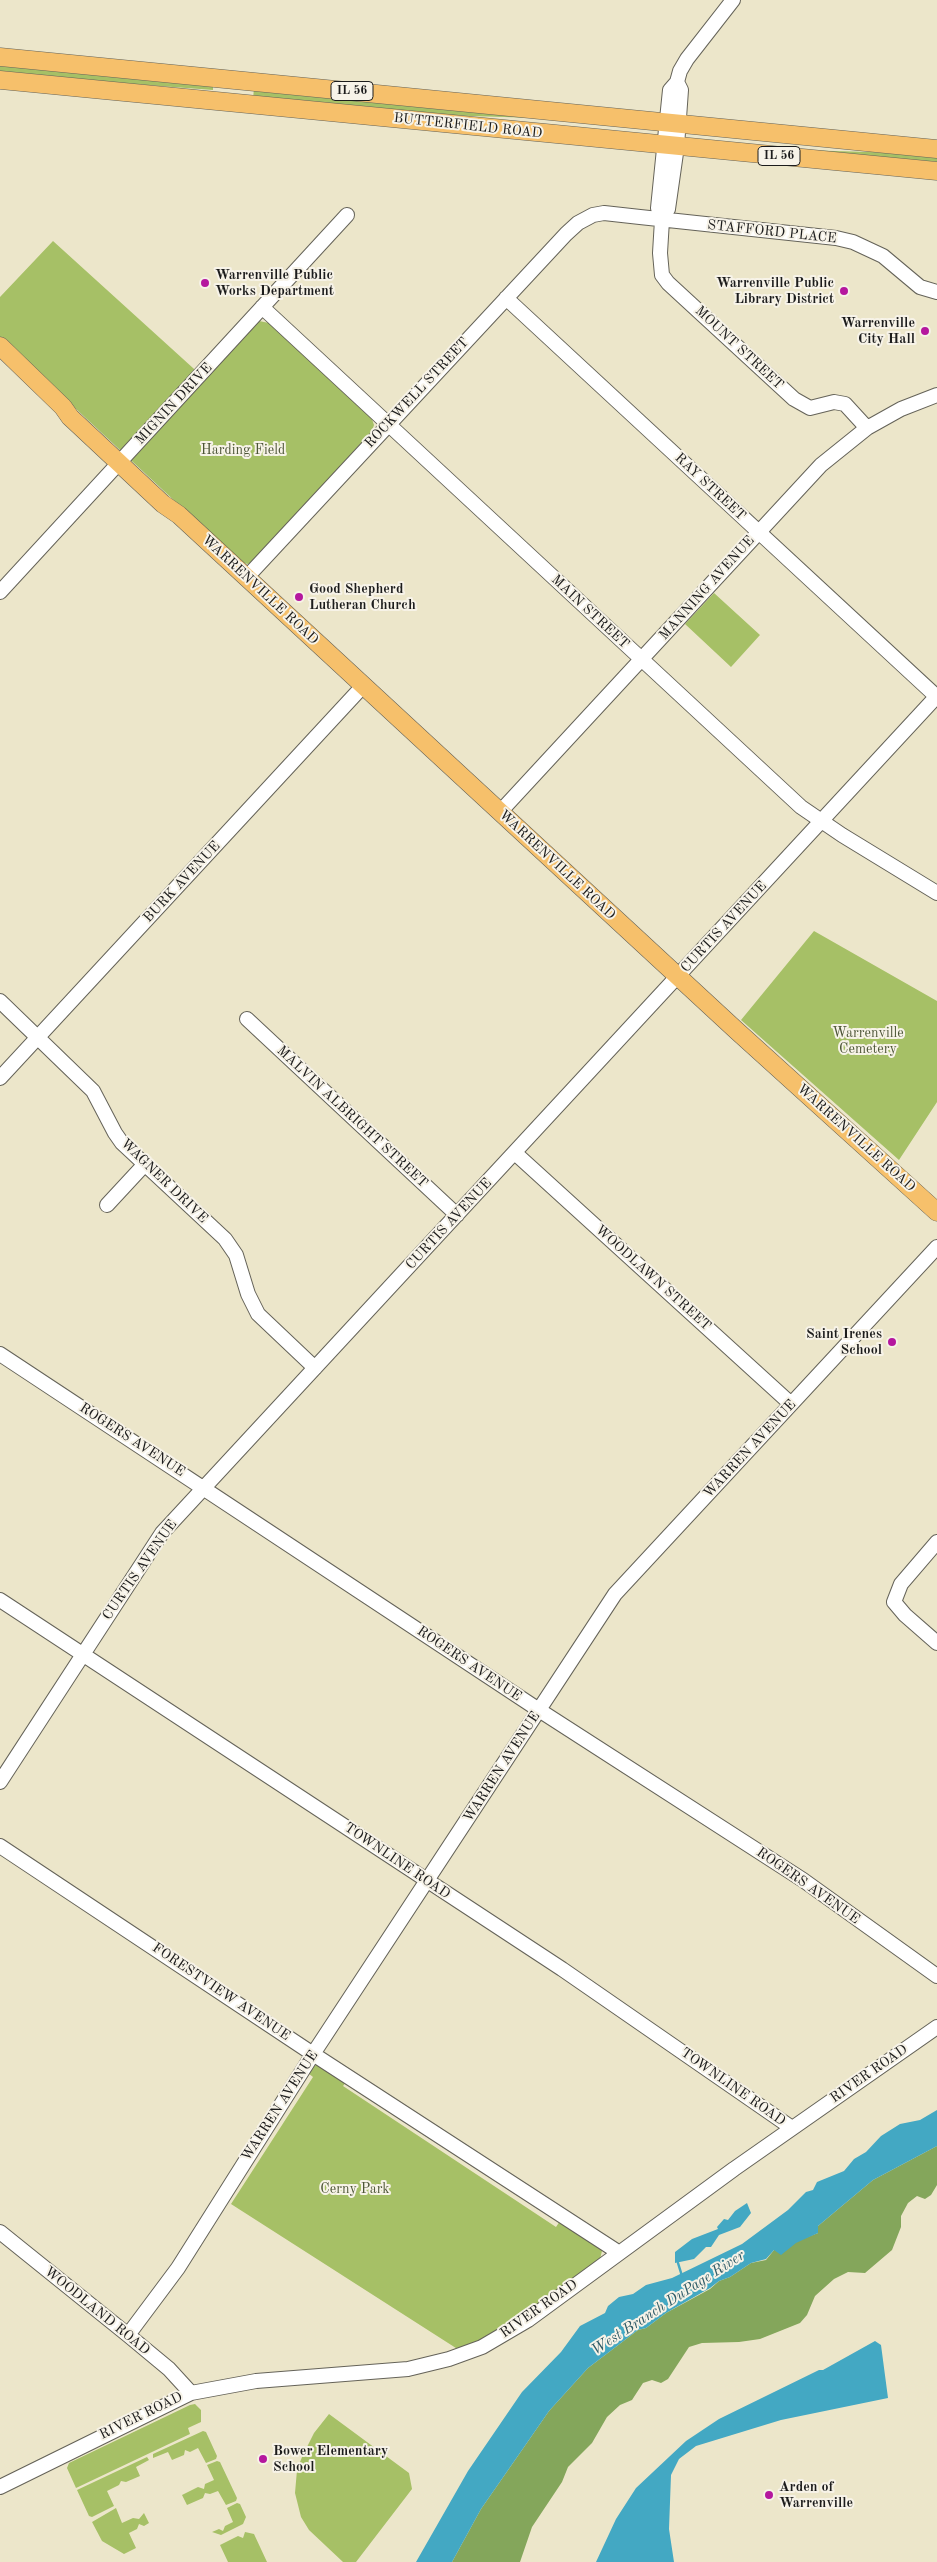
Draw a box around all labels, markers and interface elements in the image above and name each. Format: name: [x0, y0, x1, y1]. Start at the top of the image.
road number: IL 56: [331, 82, 373, 100]
street label: BUTTERFIELD ROAD: [393, 110, 543, 142]
road number: IL 56: [758, 146, 800, 166]
street label: STAFFORD PLACE: [707, 217, 837, 247]
place label: Warrenville Public Works Department: [215, 267, 334, 300]
place label: Warrenville Public Library District: [716, 275, 834, 308]
marker: Warrenville Public Works Department: [199, 277, 211, 289]
marker: Warrenville Public Library District: [838, 285, 850, 297]
street label: MOUNT STREET: [691, 303, 787, 393]
place label: Warrenville City Hall: [841, 315, 915, 348]
marker: Warrenville City Hall: [919, 325, 931, 337]
street label: ROCKWELL STREET: [361, 334, 473, 452]
street label: MIGNIN DRIVE: [132, 360, 216, 448]
park label: Harding Field: [201, 442, 285, 458]
street label: RAY STREET: [671, 450, 749, 524]
street label: WARRENVILLE ROAD: [198, 532, 322, 648]
street label: MANNING AVENUE: [656, 532, 758, 644]
street label: MAIN STREET: [547, 572, 633, 652]
place label: Good Shepherd Lutheran Church: [309, 581, 416, 614]
marker: Good Shepherd Lutheran Church: [293, 591, 305, 603]
street label: WARRENVILLE ROAD: [495, 807, 619, 923]
street label: BURK AVENUE: [140, 838, 224, 926]
street label: CURTIS AVENUE: [677, 878, 771, 976]
park label: Warrenville Cemetery: [832, 1025, 904, 1058]
street label: MALVIN ALBRIGHT STREET: [273, 1043, 431, 1191]
street label: WARRENVILLE ROAD: [793, 1080, 919, 1196]
street label: WAGNER DRIVE: [117, 1135, 211, 1227]
street label: CURTIS AVENUE: [402, 1175, 496, 1273]
street label: WOODLAWN STREET: [592, 1222, 714, 1334]
place label: Saint Irenes School: [806, 1326, 882, 1358]
marker: Saint Irenes School: [886, 1336, 898, 1348]
street label: WARREN AVENUE: [700, 1396, 800, 1502]
street label: ROGERS AVENUE: [76, 1400, 188, 1480]
street label: CURTIS AVENUE: [99, 1517, 181, 1623]
street label: ROGERS AVENUE: [414, 1623, 524, 1705]
street label: WARREN AVENUE: [460, 1709, 544, 1825]
street label: TOWNLINE ROAD: [341, 1819, 453, 1903]
street label: ROGERS AVENUE: [753, 1844, 863, 1928]
street label: FORESTVIEW AVENUE: [149, 1940, 293, 2044]
street label: RIVER ROAD: [827, 2041, 911, 2107]
street label: TOWNLINE ROAD: [677, 2044, 789, 2130]
street label: WARREN AVENUE: [238, 2048, 322, 2164]
park label: Cerny Park: [320, 2181, 390, 2197]
water label: West Branch DuPage River: [588, 2247, 748, 2359]
street label: WOODLAND ROAD: [41, 2263, 153, 2359]
street label: RIVER ROAD: [497, 2276, 581, 2342]
street label: RIVER ROAD: [97, 2389, 185, 2443]
place label: Bower Elementary School: [273, 2443, 388, 2476]
marker: Bower Elementary School: [257, 2453, 269, 2465]
place label: Arden of Warrenville: [779, 2479, 853, 2512]
marker: Arden of Warrenville: [763, 2489, 775, 2501]

